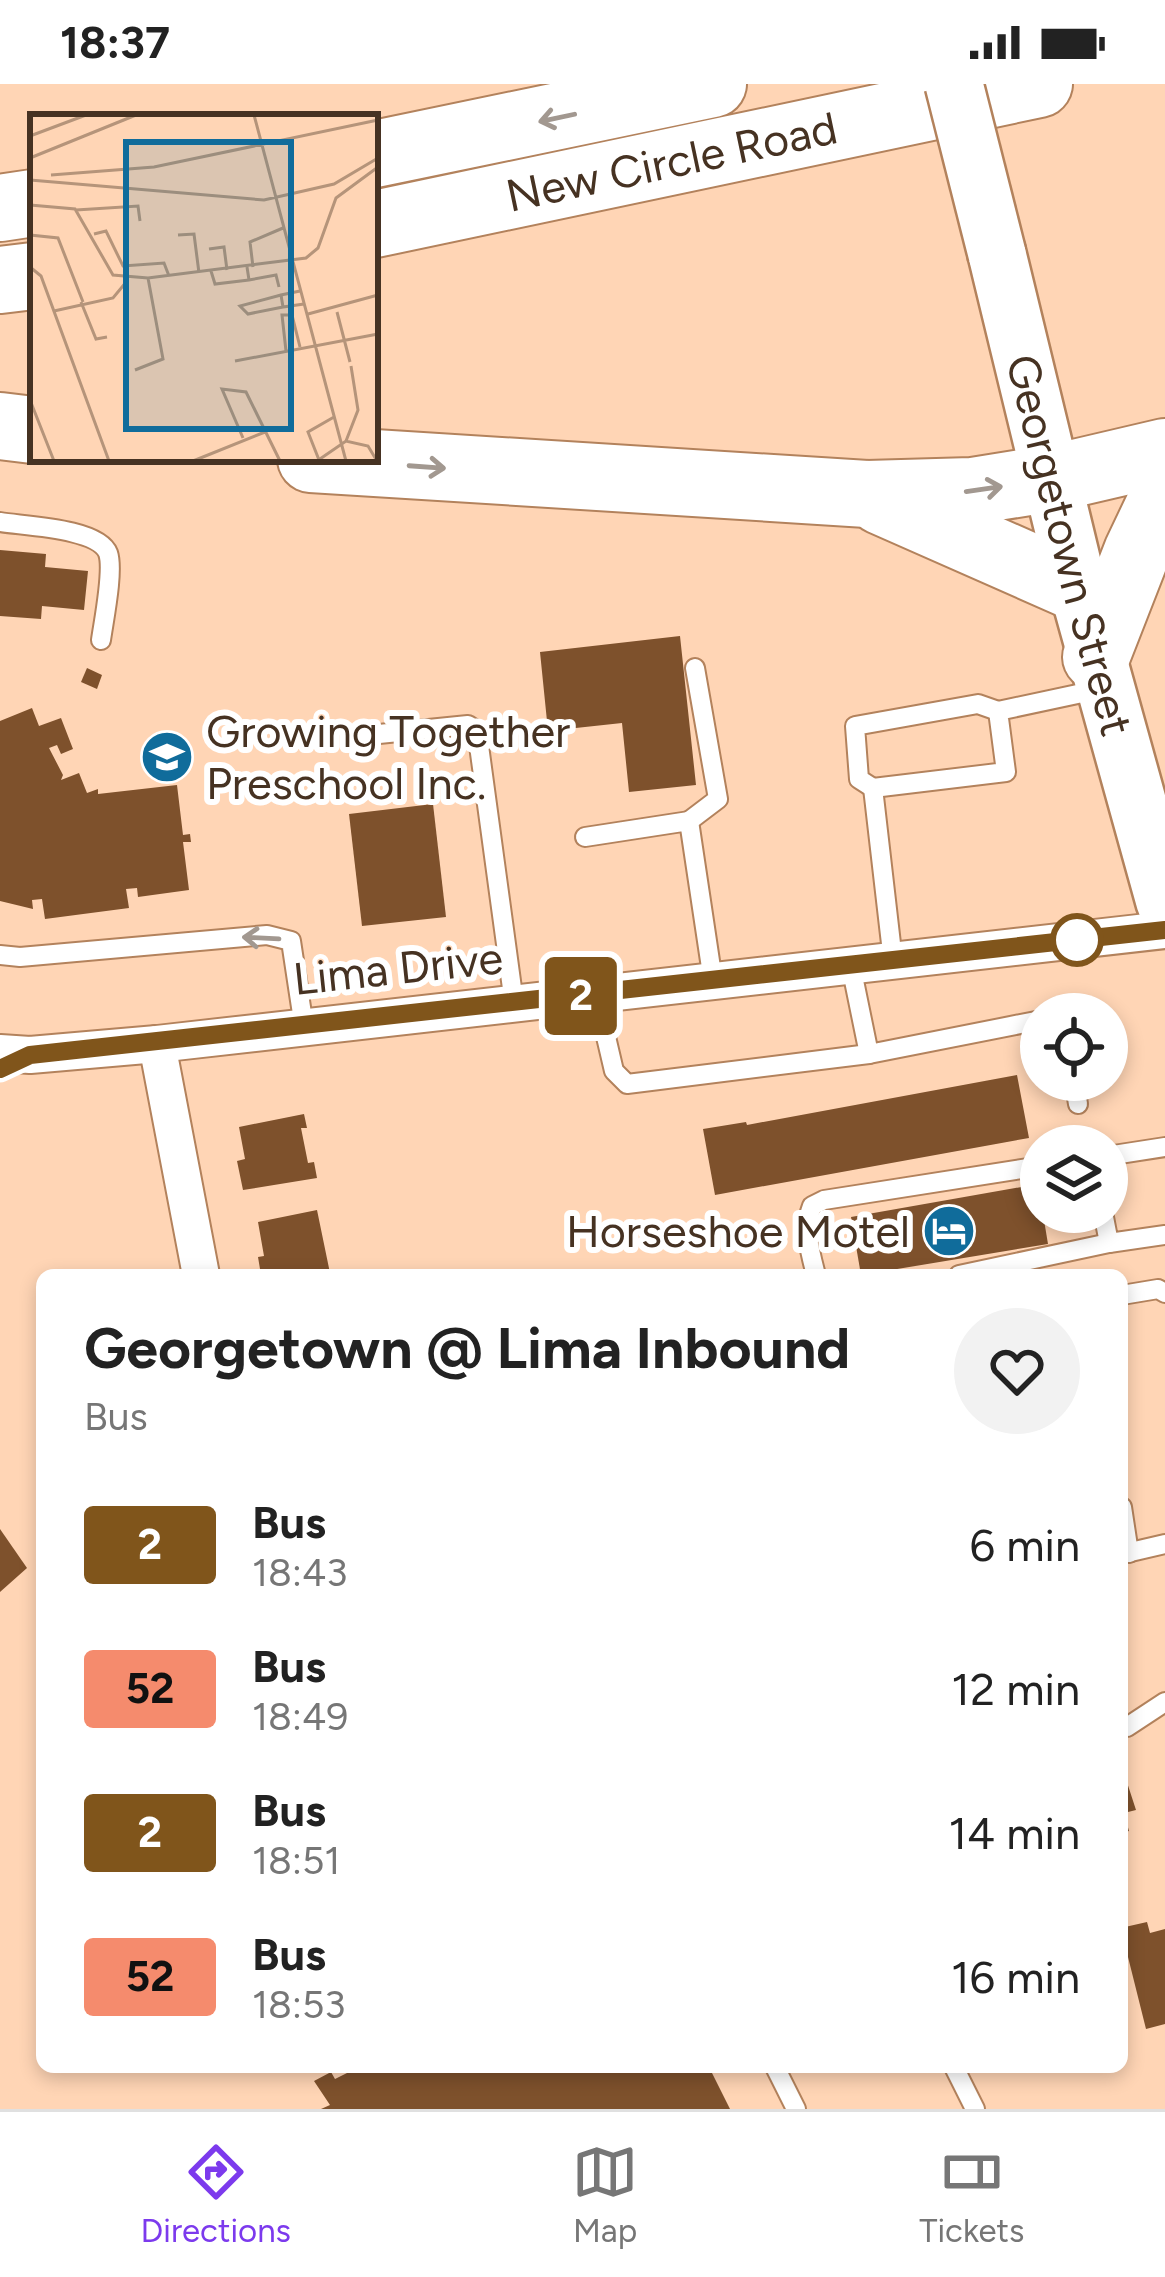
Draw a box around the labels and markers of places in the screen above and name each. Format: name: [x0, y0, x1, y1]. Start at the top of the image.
place label: Growing Together Preschool Inc.: [206, 704, 570, 810]
school or university icon: Growing Together Preschool Inc.: [139, 729, 195, 785]
unlabelled marker: [1052, 915, 1102, 965]
hotel icon: Horseshoe Motel: [921, 1203, 977, 1259]
place label: Horseshoe Motel: [566, 1204, 910, 1258]

